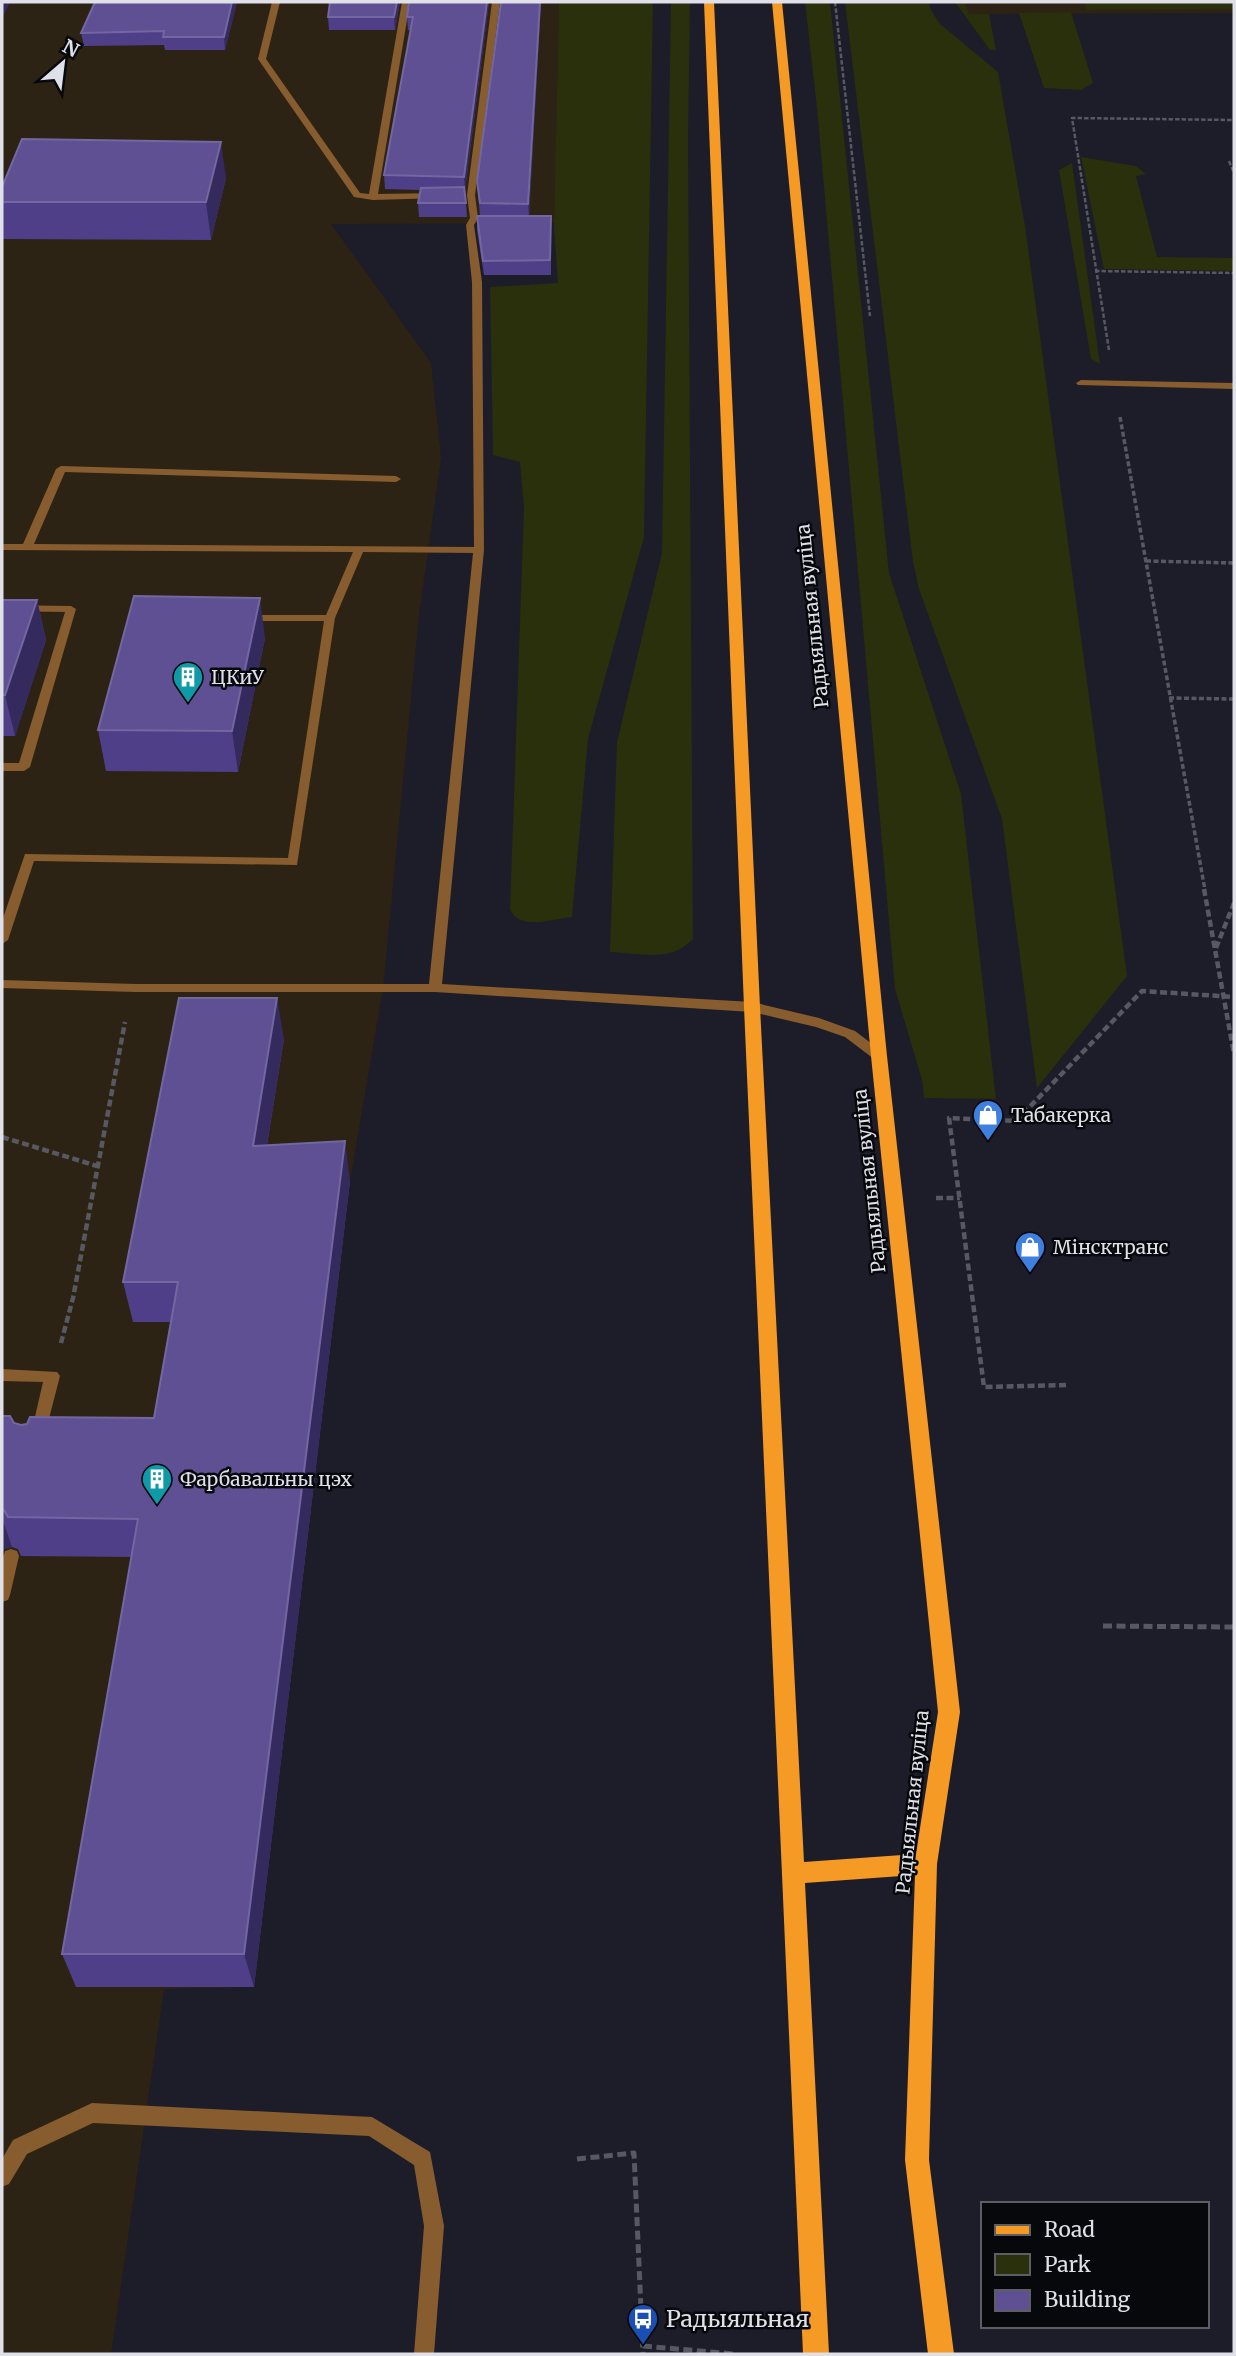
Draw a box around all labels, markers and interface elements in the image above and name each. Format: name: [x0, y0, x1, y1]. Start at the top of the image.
north arrow: [28, 28, 98, 98]
text: N: [59, 34, 83, 62]
street label: Радыяльная вуліца: [790, 523, 834, 709]
building icon: ЦКиУ: [171, 660, 205, 704]
place label: ЦКиУ: [211, 665, 265, 689]
street label: Радыяльная вуліца: [847, 1088, 891, 1274]
shop icon: Табакерка: [971, 1098, 1005, 1142]
place label: Табакерка: [1011, 1103, 1111, 1127]
shop icon: Мінсктранс: [1013, 1230, 1047, 1274]
place label: Мінсктранс: [1053, 1235, 1168, 1259]
building icon: Фарбавальны цэх: [140, 1462, 174, 1506]
place label: Фарбавальны цэх: [180, 1467, 353, 1491]
street label: Радыяльная вуліца: [890, 1709, 934, 1895]
legend: [981, 2202, 1208, 2328]
text: Road: [1044, 2216, 1095, 2243]
text: Park: [1044, 2251, 1091, 2278]
text: Building: [1044, 2286, 1131, 2313]
bus stop icon: Радыяльная: [626, 2302, 660, 2346]
place label: Радыяльная: [666, 2304, 809, 2333]

